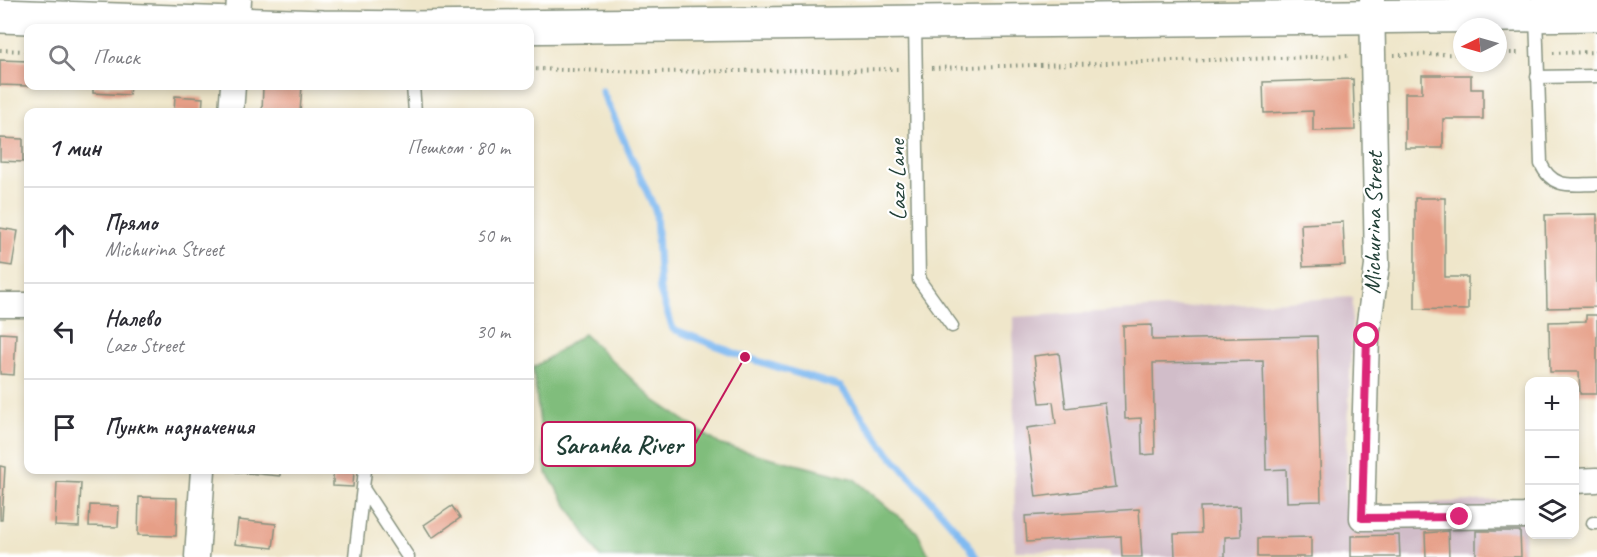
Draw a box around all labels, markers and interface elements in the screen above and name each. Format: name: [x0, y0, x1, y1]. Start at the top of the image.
north arrow: [1453, 18, 1507, 72]
search box: [24, 24, 534, 90]
icon: search: [45, 41, 78, 74]
text: Поиск: [93, 43, 139, 71]
text: 1 мин: [48, 131, 101, 164]
text: Пешком · 80 m: [407, 135, 510, 160]
street label: Lazo Lane: [881, 137, 913, 221]
street label: Michurina Street: [1357, 150, 1389, 294]
text: Прямо: [105, 209, 157, 237]
icon: ahead: [48, 219, 81, 252]
text: 50 m: [476, 223, 510, 248]
text: Michurina Street: [105, 237, 224, 262]
text: Налево: [105, 305, 161, 333]
icon: left: [48, 315, 81, 348]
text: 30 m: [476, 319, 510, 344]
route start: [1353, 322, 1379, 348]
text: Lazo Street: [105, 333, 184, 358]
map controls: [1525, 377, 1579, 539]
button: +: [1525, 377, 1579, 431]
icon: arrive: [48, 411, 81, 444]
text: Пункт назначения: [105, 413, 254, 441]
callout: Saranka River: [542, 422, 695, 466]
text: Saranka River: [553, 428, 685, 461]
button: −: [1525, 431, 1579, 485]
button: layers: [1525, 485, 1579, 539]
route end: [1446, 503, 1472, 529]

